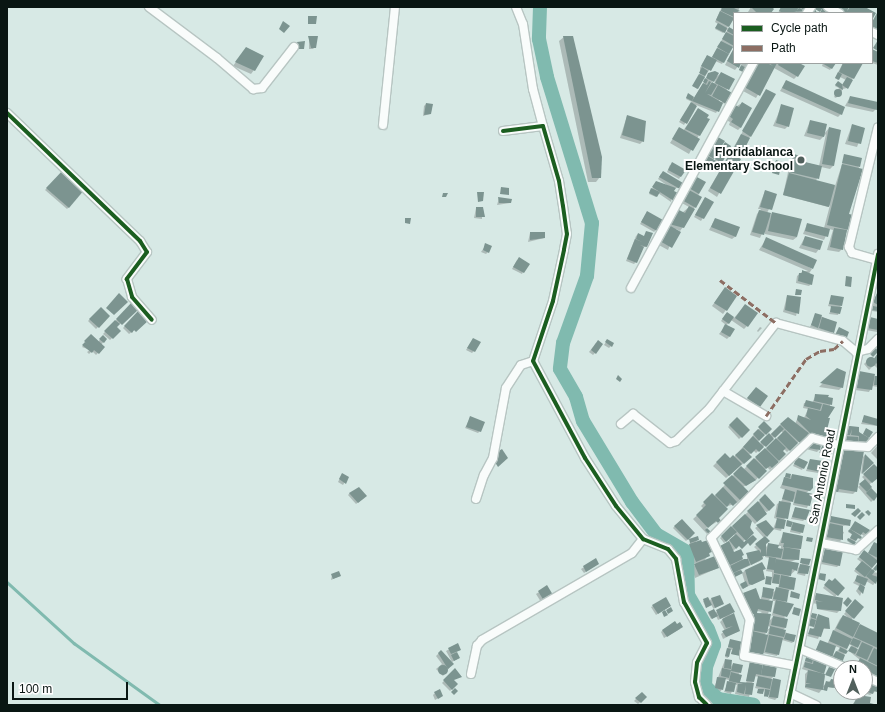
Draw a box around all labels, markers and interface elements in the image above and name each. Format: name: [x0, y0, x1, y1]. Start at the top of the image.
legend: [733, 12, 873, 64]
text: Cycle path: [771, 21, 828, 35]
text: Path: [771, 41, 796, 55]
place label: Floridablanca Elementary School: [685, 146, 793, 174]
marker: Floridablanca Elementary School: [796, 155, 806, 165]
street label: San Antonio Road: [807, 428, 839, 526]
north arrow: [833, 660, 873, 700]
text: N: [849, 663, 857, 675]
scale bar: [14, 674, 130, 700]
text: 100 m: [19, 682, 52, 696]

